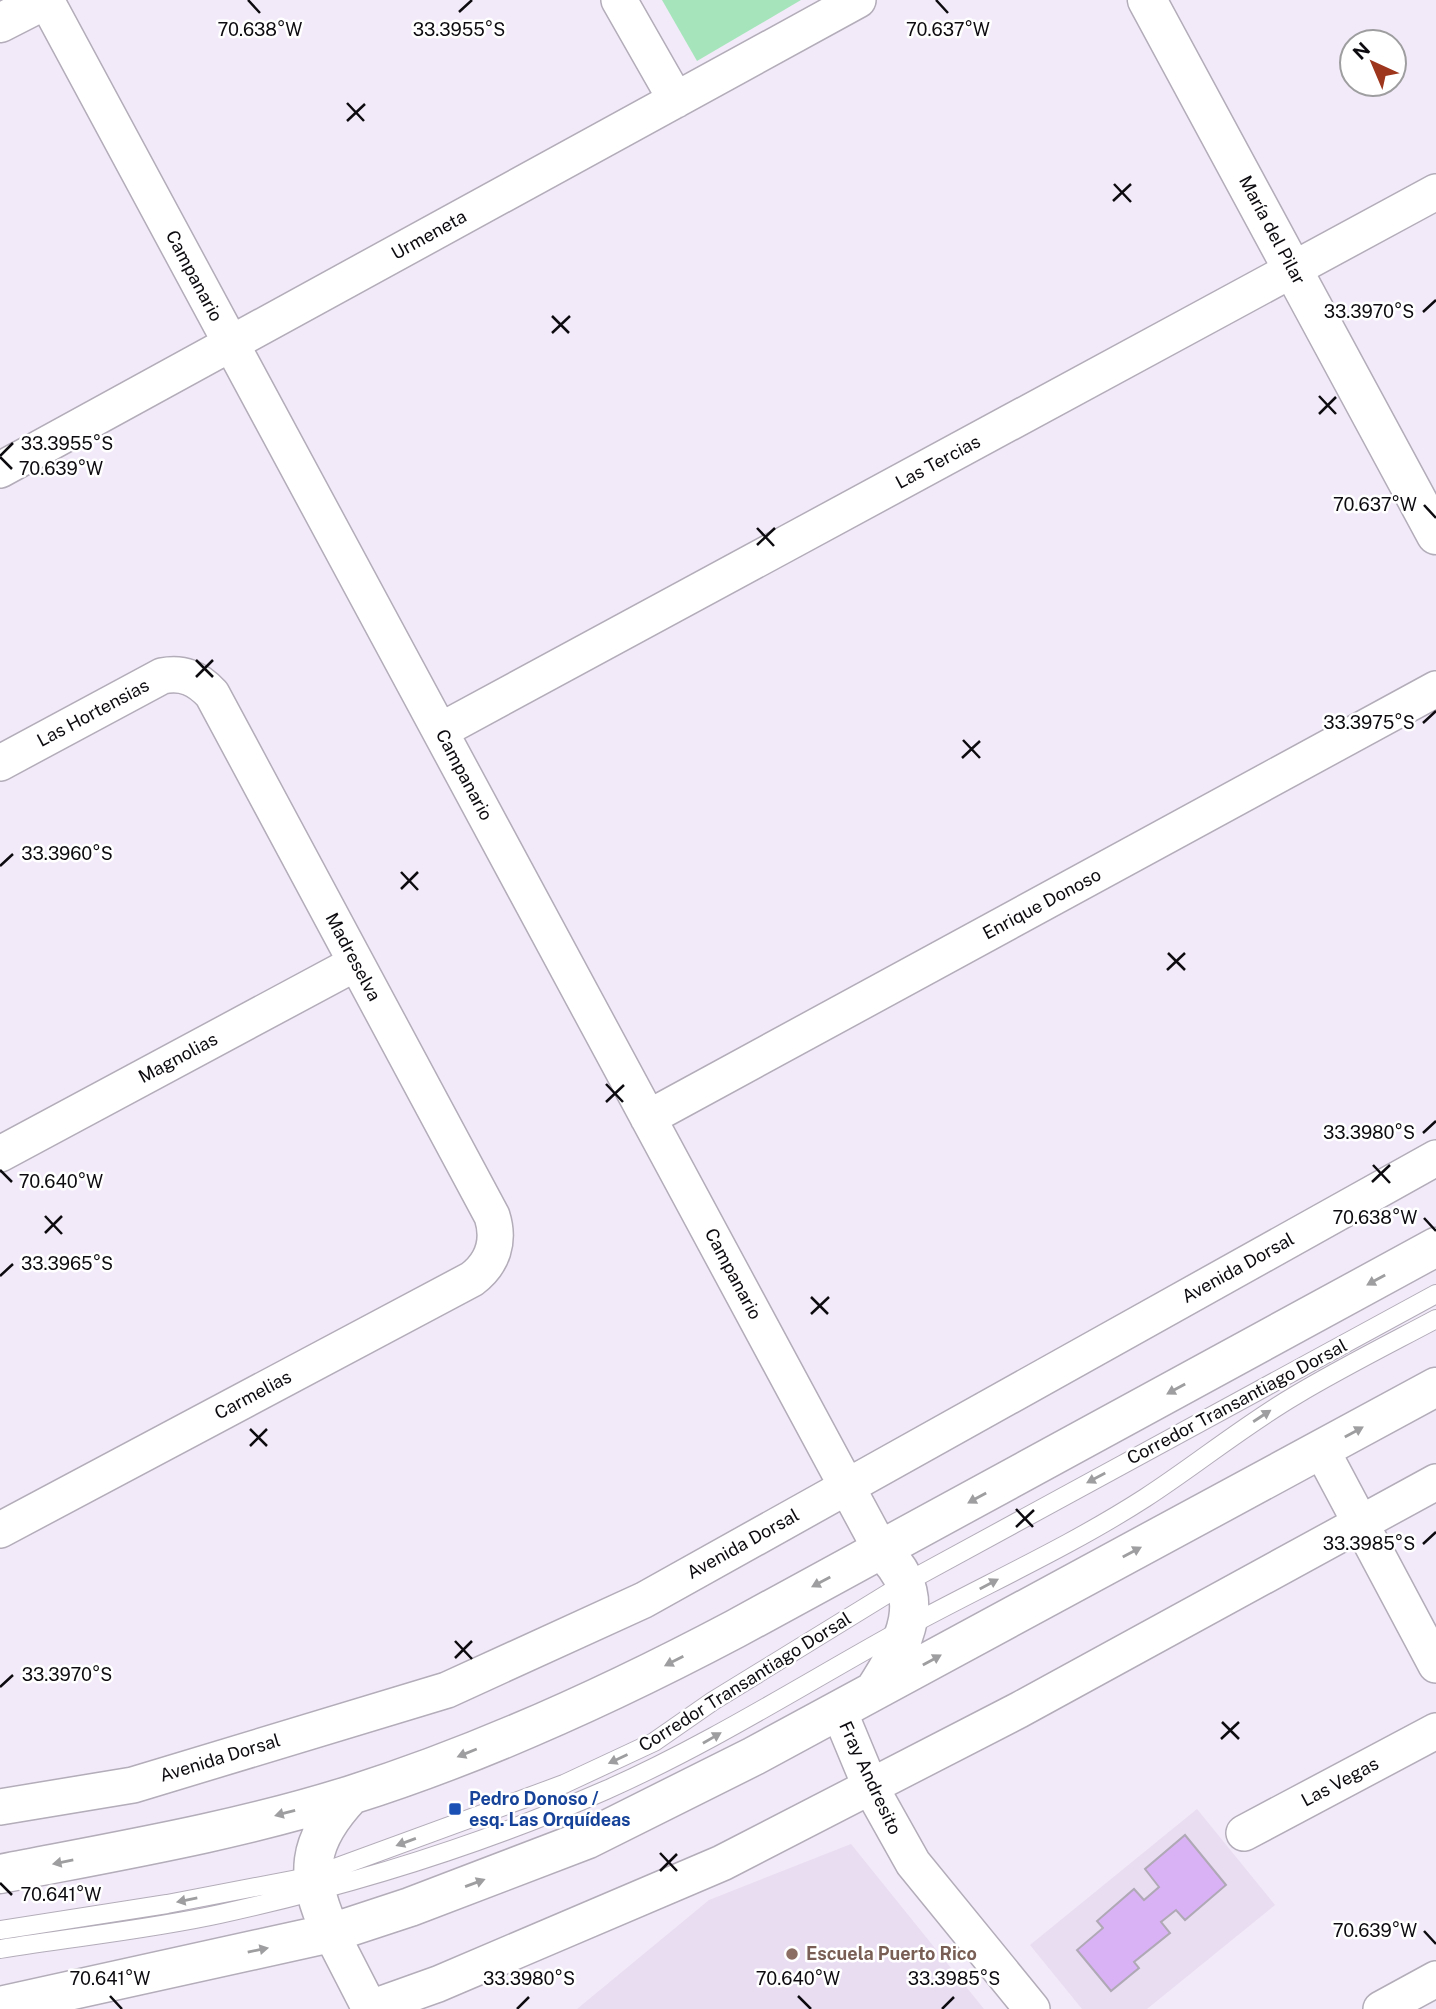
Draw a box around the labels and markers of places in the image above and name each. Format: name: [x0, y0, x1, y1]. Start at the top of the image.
place label: Pedro Donoso / esq. Las Orquídeas: [469, 1788, 631, 1830]
marker: Pedro Donoso / esq. Las Orquídeas: [447, 1801, 463, 1817]
place label: Escuela Puerto Rico: [806, 1943, 977, 1964]
marker: Escuela Puerto Rico: [784, 1946, 800, 1962]

